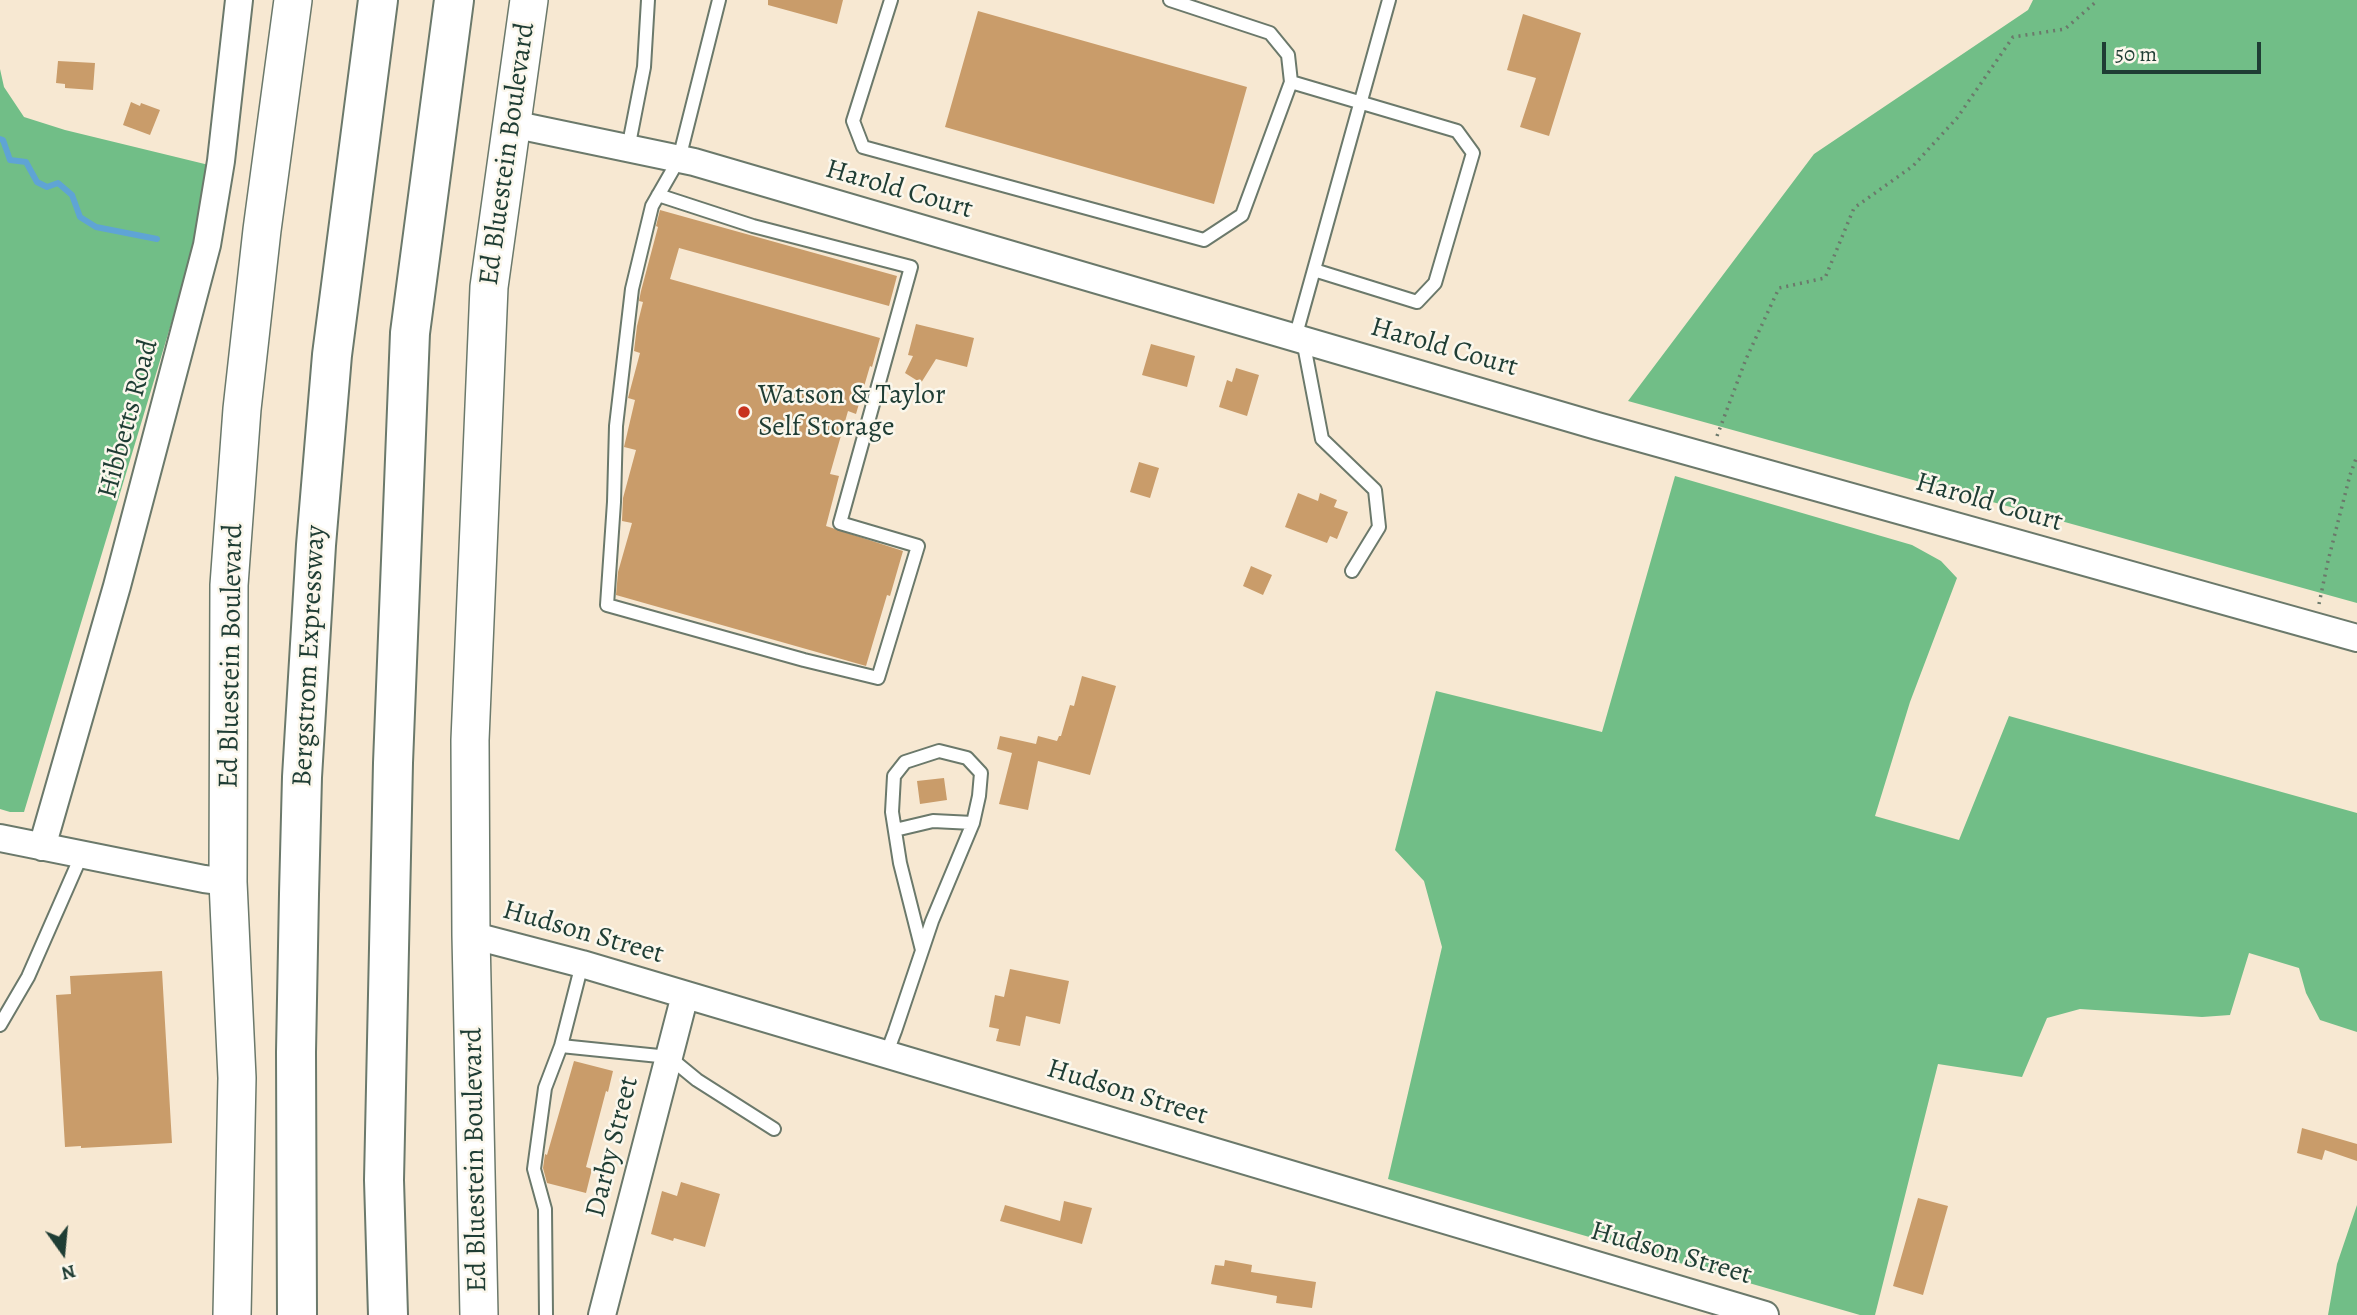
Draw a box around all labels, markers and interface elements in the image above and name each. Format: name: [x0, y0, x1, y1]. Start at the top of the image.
street label: Ed Bluestein Boulevard: [473, 20, 543, 288]
scale bar: [2105, 28, 2264, 72]
text: 50 m: [2115, 40, 2157, 68]
street label: Harold Court: [822, 153, 976, 227]
street label: Harold Court: [1367, 311, 1521, 385]
street label: Hibbetts Road: [92, 336, 166, 502]
place label: Watson & Taylor Self Storage: [758, 379, 946, 445]
marker: Watson & Taylor Self Storage: [736, 404, 752, 420]
street label: Harold Court: [1912, 466, 2066, 540]
street label: Ed Bluestein Boulevard: [213, 523, 251, 789]
street label: Bergstrom Expressway: [286, 524, 334, 788]
street label: Hudson Street: [498, 894, 668, 972]
street label: Ed Bluestein Boulevard: [457, 1027, 495, 1293]
street label: Hudson Street: [1043, 1053, 1211, 1133]
street label: Darby Street: [579, 1073, 647, 1221]
street label: Hudson Street: [1586, 1215, 1756, 1293]
north arrow: [28, 1217, 98, 1287]
text: N: [58, 1258, 78, 1287]

